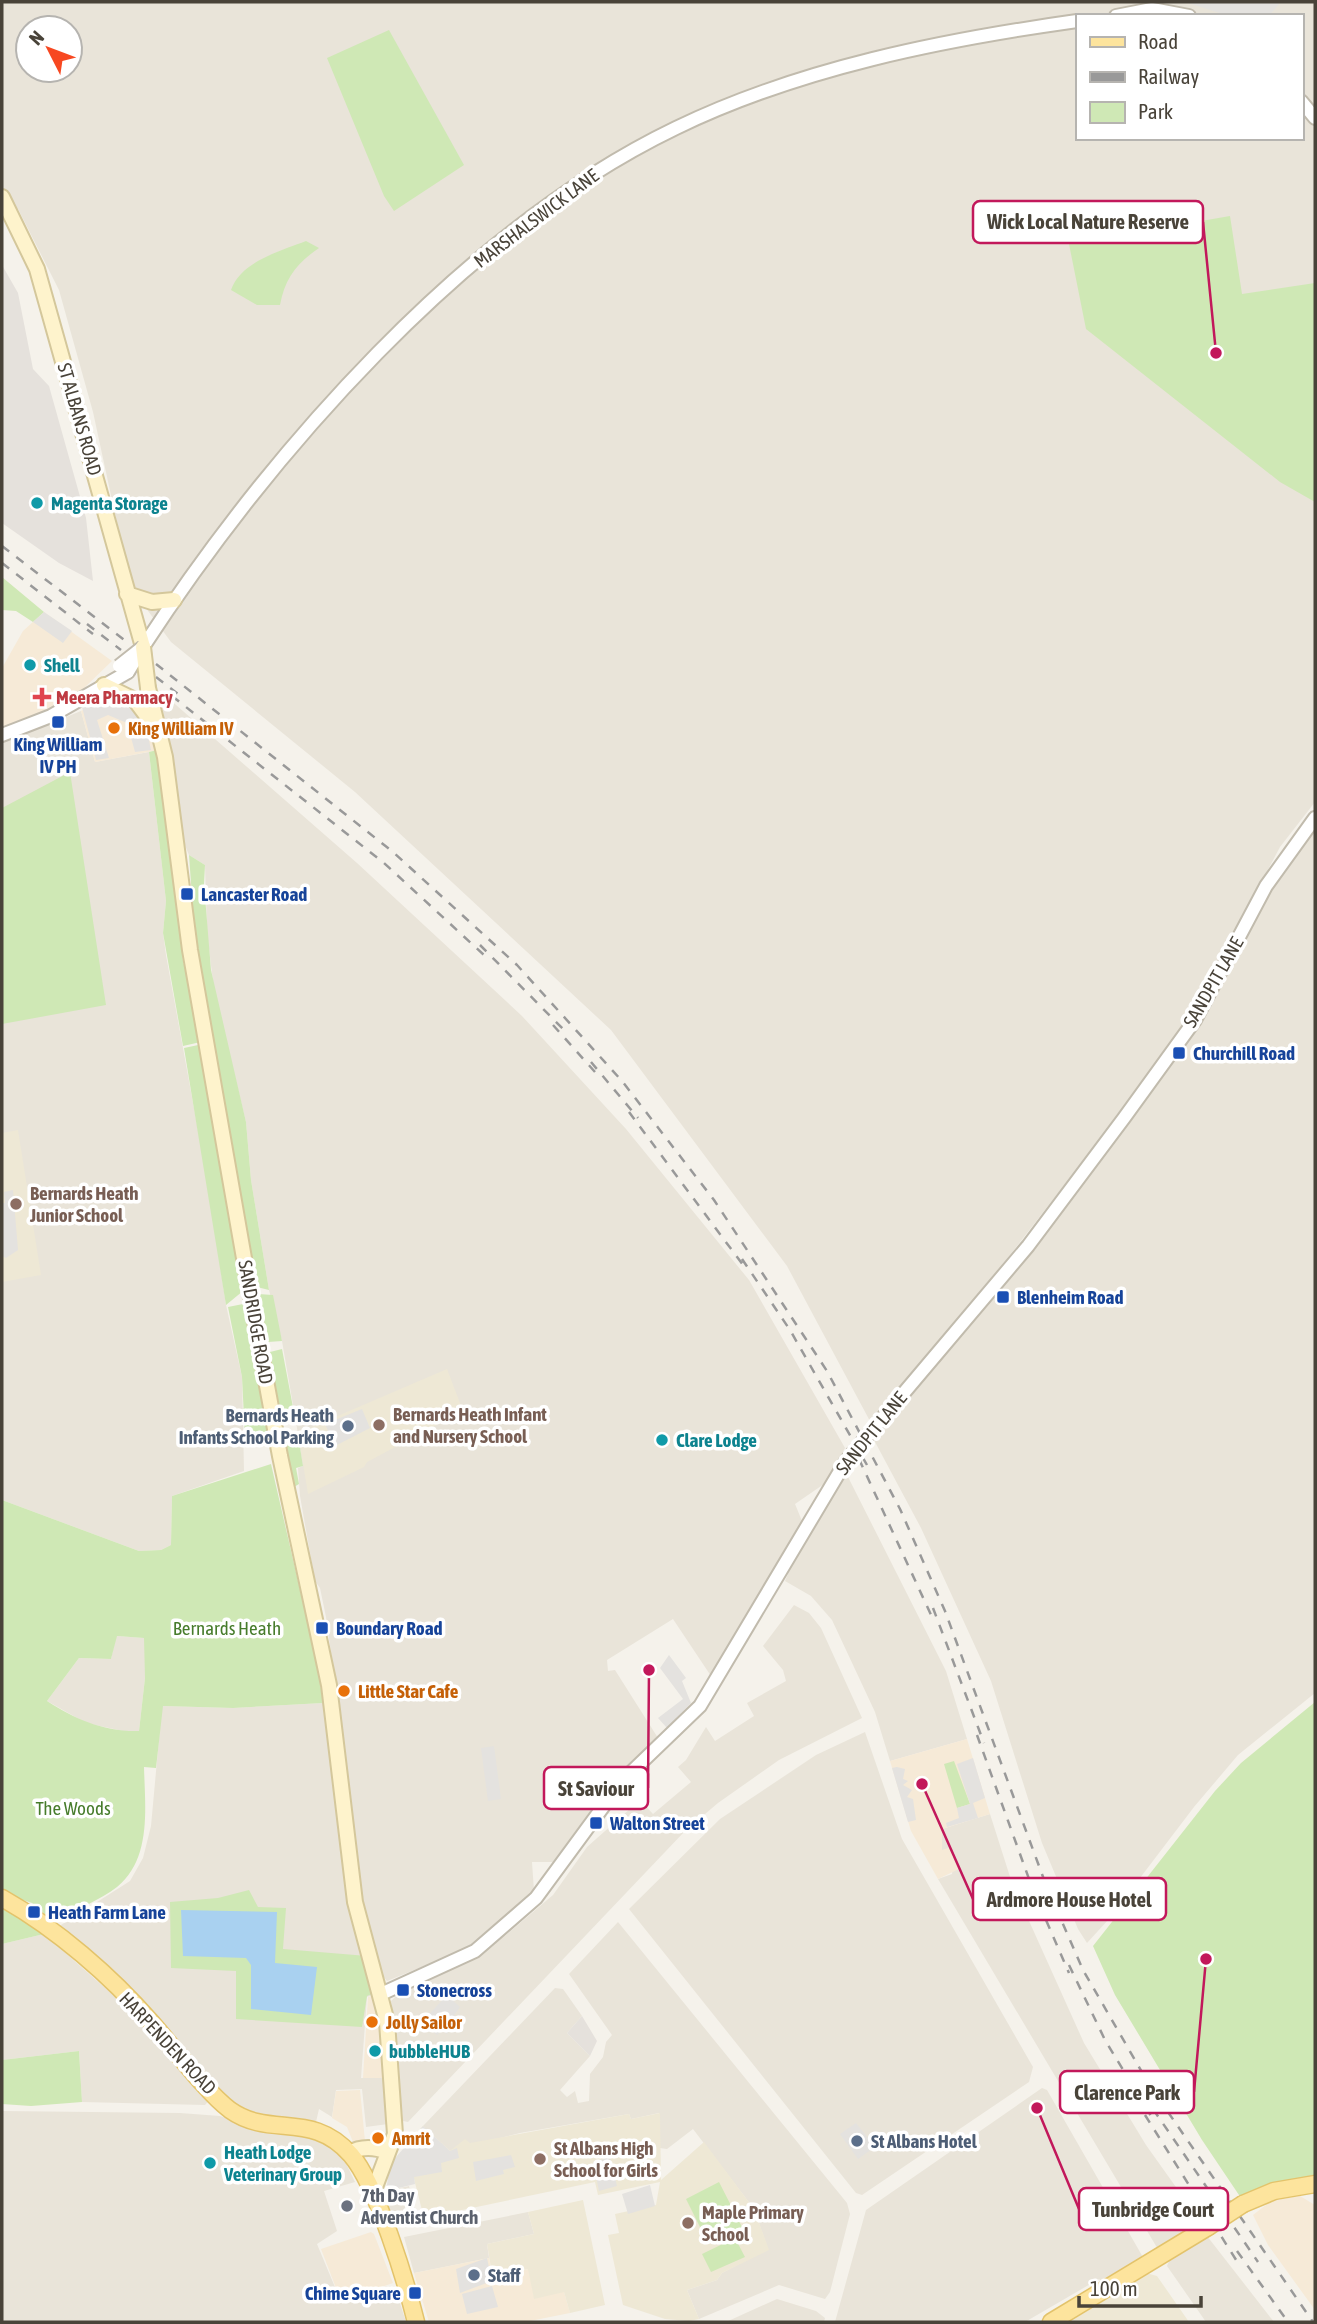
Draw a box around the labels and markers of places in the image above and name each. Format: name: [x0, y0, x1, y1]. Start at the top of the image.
callout: Wick Local Nature Reserve: [973, 201, 1203, 243]
place label: Magenta Storage: [51, 492, 168, 514]
marker: Magenta Storage: [29, 495, 45, 511]
place label: Shell: [44, 654, 81, 676]
marker: Shell: [22, 657, 38, 673]
place label: Meera Pharmacy: [56, 686, 173, 708]
marker: Meera Pharmacy: [34, 689, 50, 705]
marker: King William IV PH: [50, 714, 66, 730]
place label: King William IV: [128, 717, 234, 739]
marker: King William IV: [106, 720, 122, 736]
place label: King William IV PH: [14, 733, 102, 777]
place label: Lancaster Road: [201, 883, 307, 905]
marker: Lancaster Road: [179, 886, 195, 902]
place label: Churchill Road: [1193, 1042, 1295, 1064]
marker: Churchill Road: [1171, 1045, 1187, 1061]
place label: Bernards Heath Junior School: [29, 1182, 138, 1226]
marker: Bernards Heath Junior School: [8, 1196, 24, 1212]
place label: Blenheim Road: [1017, 1286, 1123, 1308]
marker: Blenheim Road: [995, 1289, 1011, 1305]
place label: Bernards Heath Infant and Nursery School: [393, 1403, 547, 1447]
place label: Bernards Heath Infants School Parking: [179, 1404, 335, 1448]
marker: Bernards Heath Infant and Nursery School: [371, 1417, 387, 1433]
marker: Bernards Heath Infants School Parking: [340, 1418, 356, 1434]
place label: Clare Lodge: [676, 1429, 757, 1451]
marker: Clare Lodge: [654, 1432, 670, 1448]
place label: Boundary Road: [336, 1617, 442, 1639]
marker: Boundary Road: [314, 1620, 330, 1636]
place label: Little Star Cafe: [358, 1680, 459, 1702]
marker: Little Star Cafe: [336, 1683, 352, 1699]
callout: St Saviour: [544, 1767, 648, 1809]
place label: Walton Street: [609, 1812, 705, 1834]
marker: Walton Street: [588, 1815, 604, 1831]
callout: Ardmore House Hotel: [973, 1878, 1166, 1920]
place label: Heath Farm Lane: [48, 1901, 166, 1923]
marker: Heath Farm Lane: [26, 1904, 42, 1920]
place label: Stonecross: [417, 1979, 492, 2001]
marker: Stonecross: [395, 1982, 411, 1998]
place label: Jolly Sailor: [385, 2011, 462, 2033]
marker: Jolly Sailor: [364, 2014, 380, 2030]
place label: bubbleHUB: [389, 2040, 470, 2062]
marker: bubbleHUB: [367, 2043, 383, 2059]
callout: Clarence Park: [1060, 2071, 1194, 2113]
place label: Amrit: [391, 2127, 431, 2149]
marker: Amrit: [370, 2130, 386, 2146]
place label: St Albans Hotel: [871, 2130, 978, 2152]
marker: St Albans Hotel: [849, 2133, 865, 2149]
place label: St Albans High School for Girls: [554, 2137, 658, 2181]
place label: Heath Lodge Veterinary Group: [223, 2141, 342, 2185]
marker: St Albans High School for Girls: [532, 2151, 548, 2167]
marker: Heath Lodge Veterinary Group: [202, 2155, 218, 2171]
place label: 7th Day Adventist Church: [360, 2184, 478, 2228]
callout: Tunbridge Court: [1079, 2188, 1228, 2230]
marker: 7th Day Adventist Church: [339, 2198, 355, 2214]
place label: Maple Primary School: [702, 2201, 804, 2245]
marker: Maple Primary School: [680, 2215, 696, 2231]
place label: Staff: [488, 2264, 521, 2286]
marker: Staff: [466, 2267, 482, 2283]
place label: Chime Square: [305, 2282, 401, 2304]
marker: Chime Square: [407, 2285, 423, 2301]

